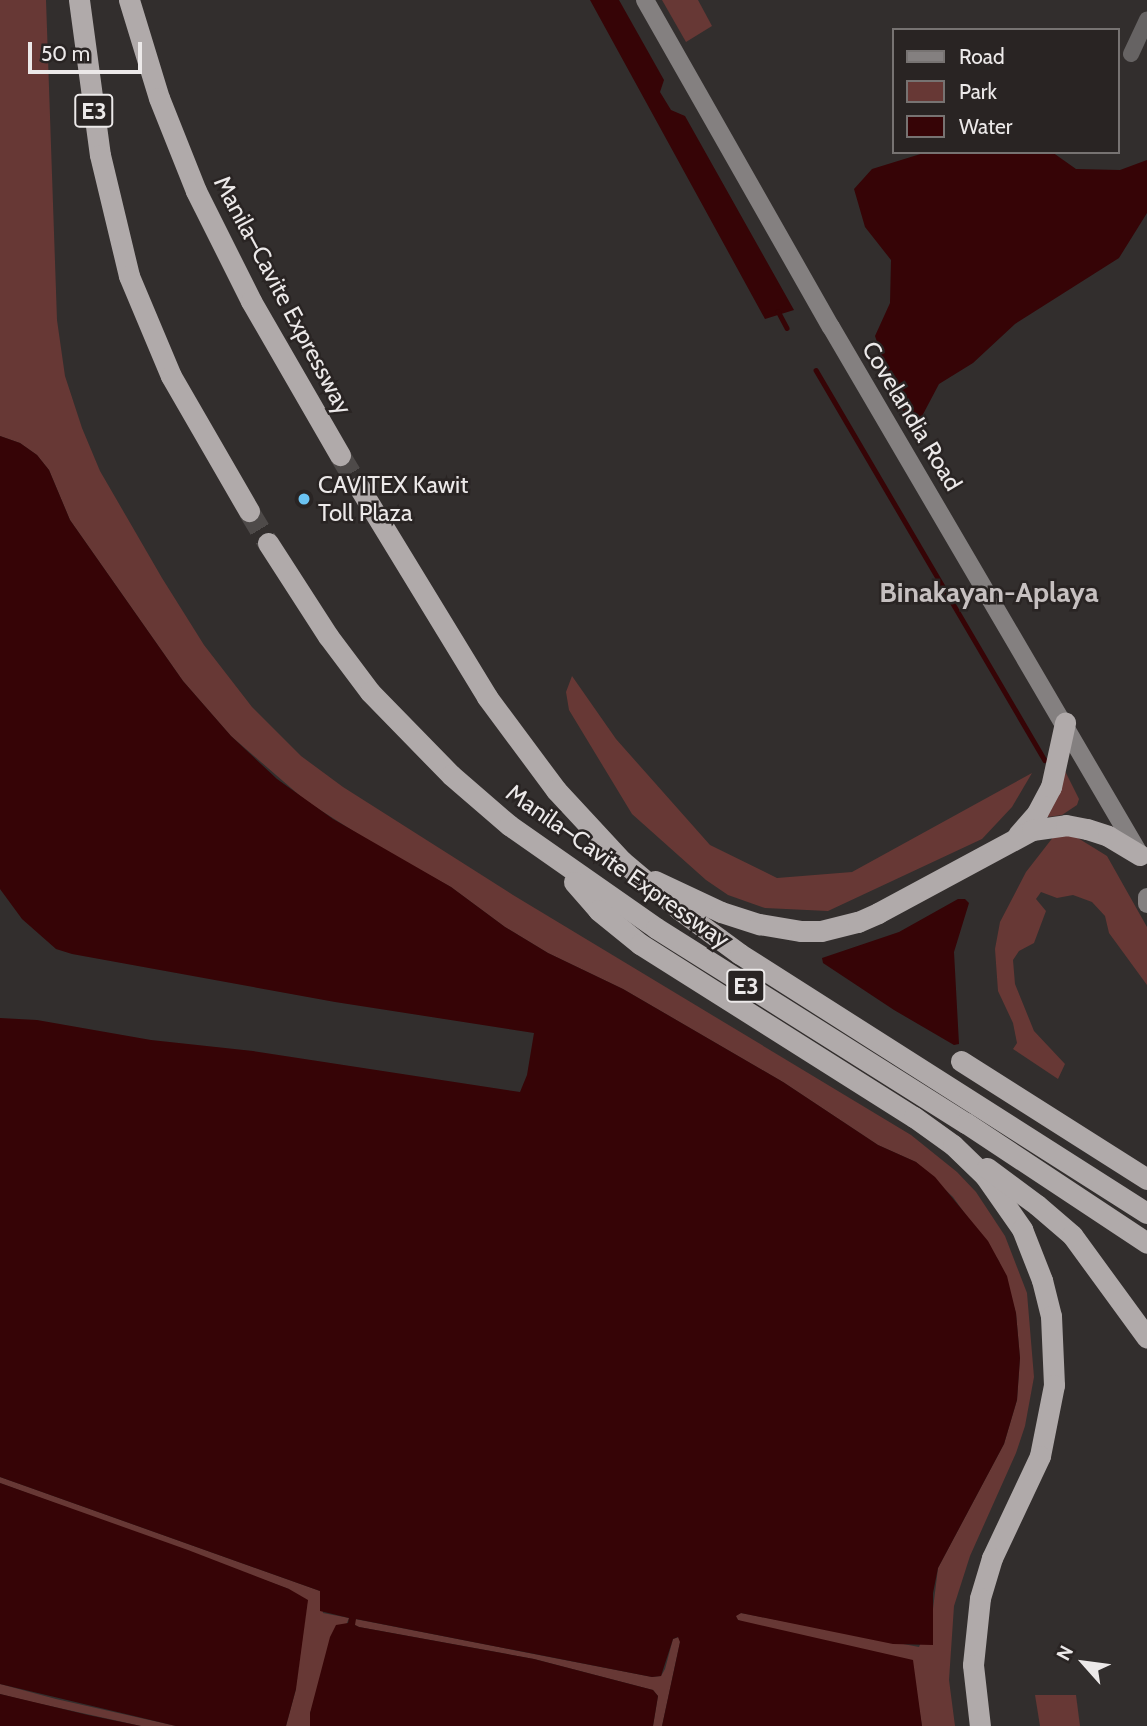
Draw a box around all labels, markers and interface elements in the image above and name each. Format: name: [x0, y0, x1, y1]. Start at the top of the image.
scale bar: [32, 28, 145, 72]
legend: [892, 28, 1119, 154]
text: 50 m: [41, 41, 90, 66]
text: Road: [959, 44, 1005, 69]
text: Park: [959, 79, 997, 104]
road number: E3: [73, 92, 115, 130]
text: Water: [959, 114, 1012, 139]
street label: Manila–Cavite Expressway: [208, 171, 358, 419]
street label: Covelandia Road: [856, 336, 968, 496]
place label: CAVITEX Kawit Toll Plaza: [318, 471, 468, 527]
marker: CAVITEX Kawit Toll Plaza: [296, 491, 312, 507]
district label: Binakayan-Aplaya: [879, 575, 1099, 609]
street label: Manila–Cavite Expressway: [501, 778, 735, 954]
road number: E3: [725, 967, 767, 1006]
north arrow: [1049, 1628, 1119, 1698]
text: N: [1052, 1642, 1078, 1664]

